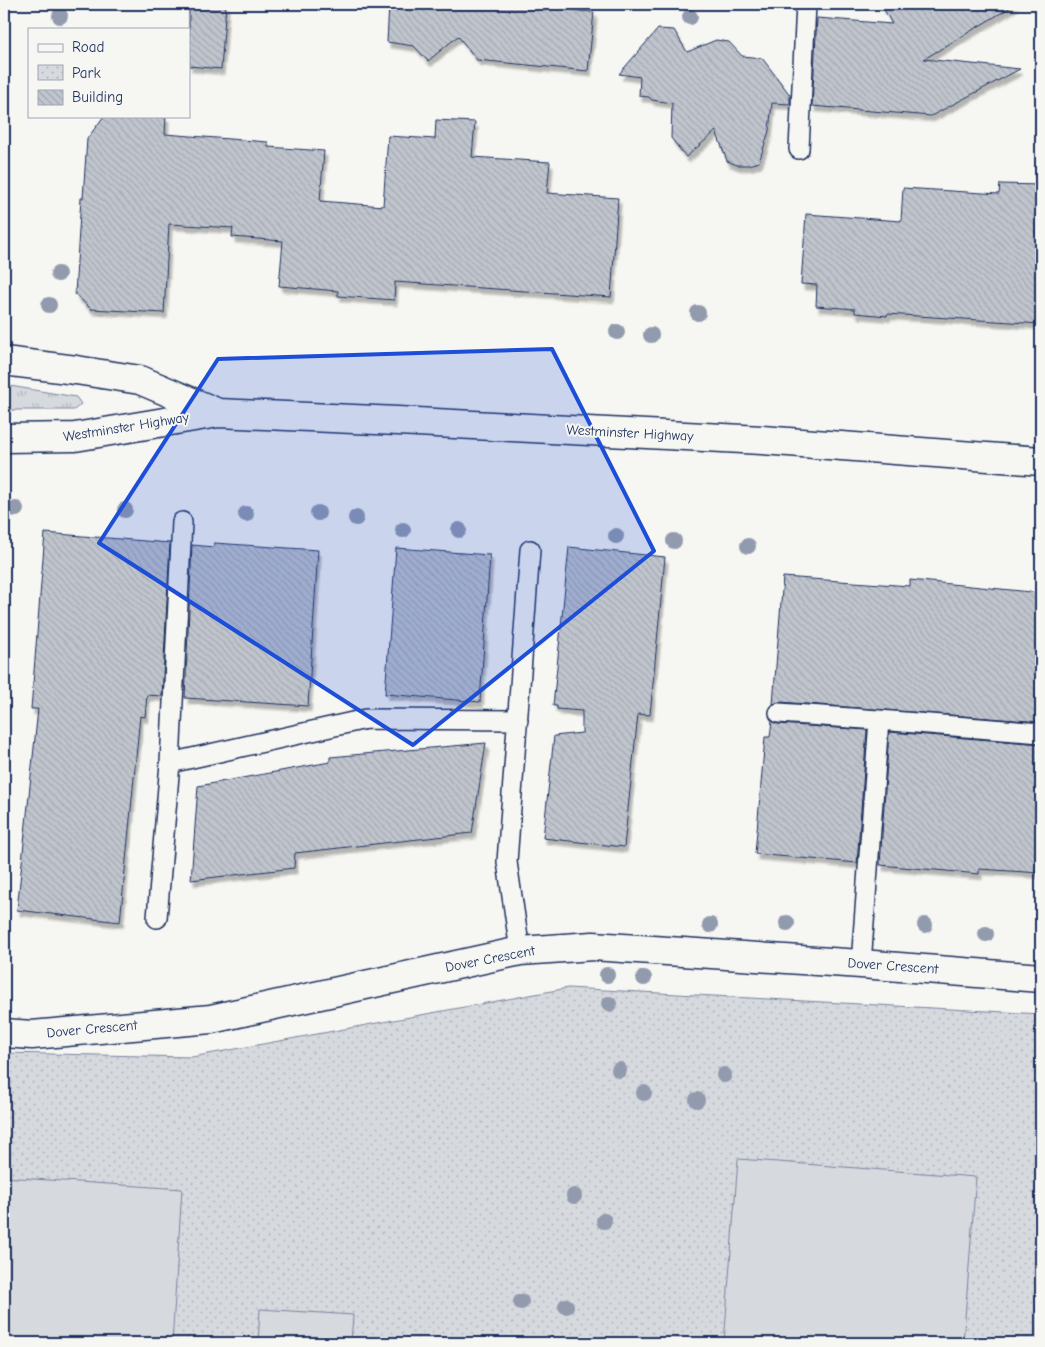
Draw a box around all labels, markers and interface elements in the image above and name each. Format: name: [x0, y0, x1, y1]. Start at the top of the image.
legend: [28, 28, 190, 118]
text: Road: [72, 38, 104, 56]
text: Park: [72, 64, 101, 82]
text: Building: [72, 88, 123, 106]
street label: Westminster Highway: [62, 409, 191, 445]
street label: Westminster Highway: [566, 421, 695, 445]
street label: Dover Crescent: [444, 942, 537, 976]
street label: Dover Crescent: [847, 954, 940, 978]
street label: Dover Crescent: [46, 1016, 139, 1041]

